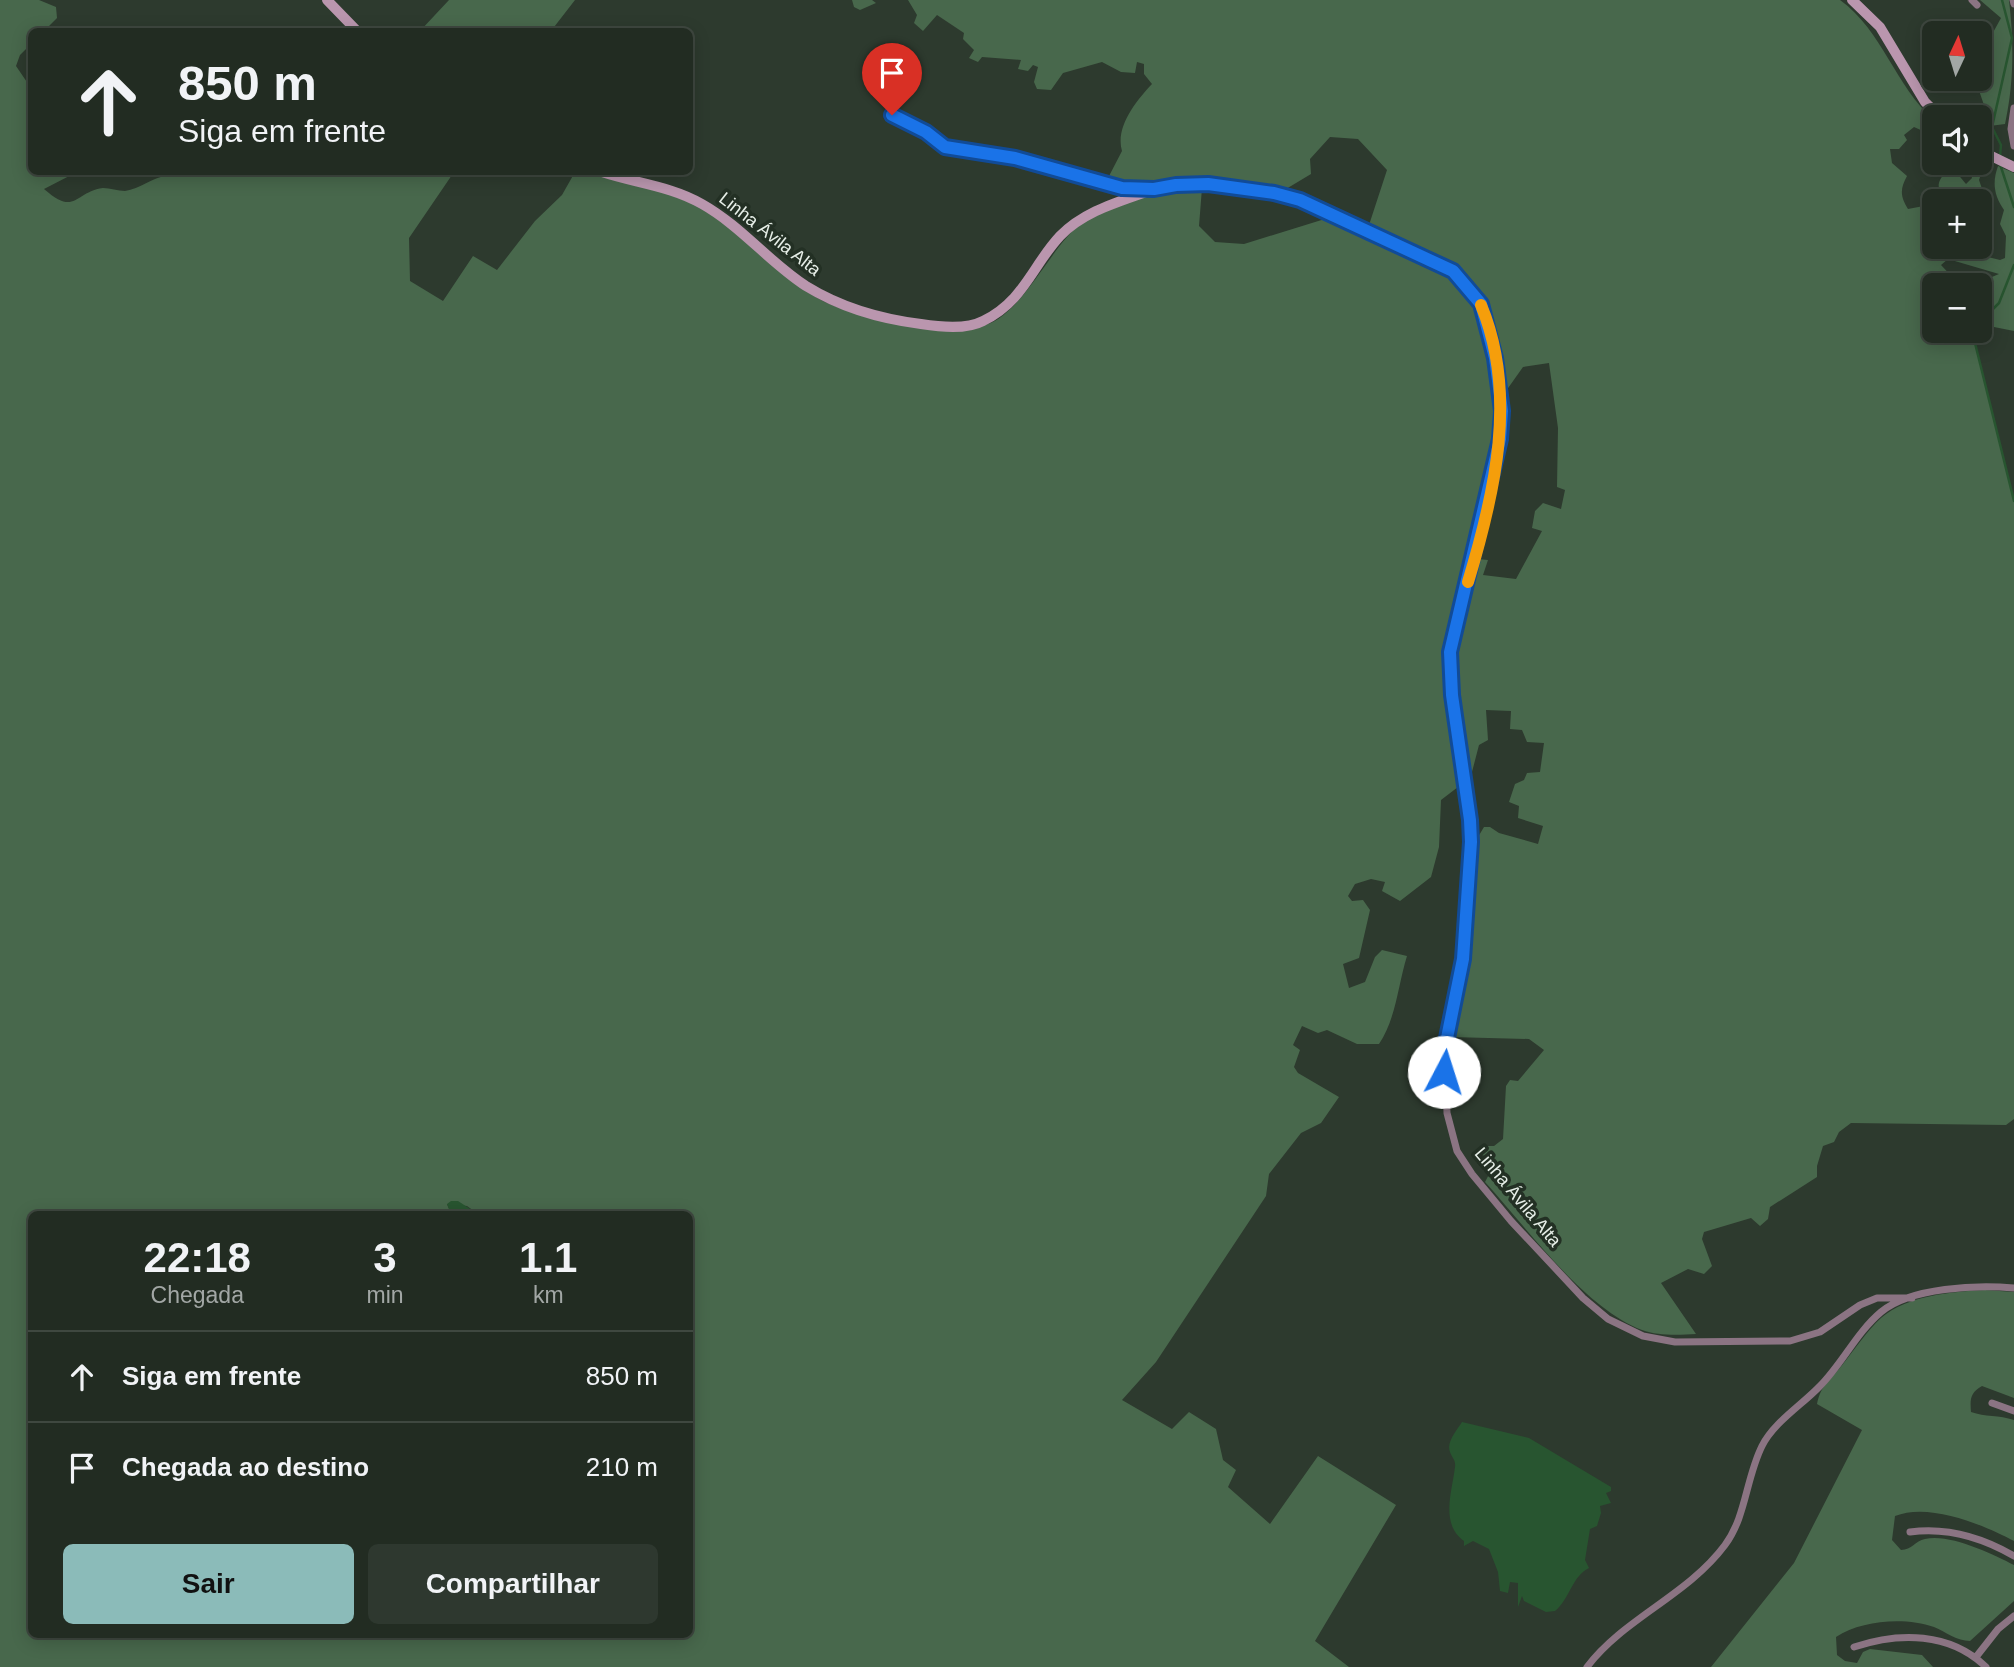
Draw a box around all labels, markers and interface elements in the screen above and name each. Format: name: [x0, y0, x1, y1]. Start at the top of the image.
north arrow: [1922, 21, 1992, 91]
map controls: [1922, 21, 1992, 343]
pin: [862, 43, 922, 115]
icon: arrive: [873, 54, 911, 92]
icon: ahead: [63, 56, 154, 147]
text: 850 m: [178, 56, 317, 110]
button: sound: [1922, 105, 1992, 175]
text: Siga em frente: [178, 113, 386, 149]
street label: Linha Ávila Alta: [715, 188, 825, 280]
button: +: [1922, 189, 1992, 259]
button: −: [1922, 273, 1992, 343]
position arrow: [1407, 1035, 1481, 1109]
street label: Linha Ávila Alta: [1471, 1143, 1566, 1251]
text: 22:18: [144, 1234, 251, 1281]
text: 3: [373, 1234, 397, 1281]
text: 1.1: [519, 1234, 577, 1281]
text: Chegada: [151, 1282, 244, 1308]
text: min: [366, 1282, 404, 1308]
text: km: [533, 1282, 564, 1308]
icon: ahead: [63, 1358, 101, 1396]
text: Siga em frente: [122, 1361, 301, 1391]
text: 850 m: [586, 1361, 658, 1391]
icon: arrive: [63, 1449, 101, 1487]
text: Chegada ao destino: [122, 1452, 369, 1482]
text: 210 m: [586, 1452, 658, 1482]
button: Sair: [63, 1544, 354, 1624]
button: Compartilhar: [368, 1544, 658, 1624]

